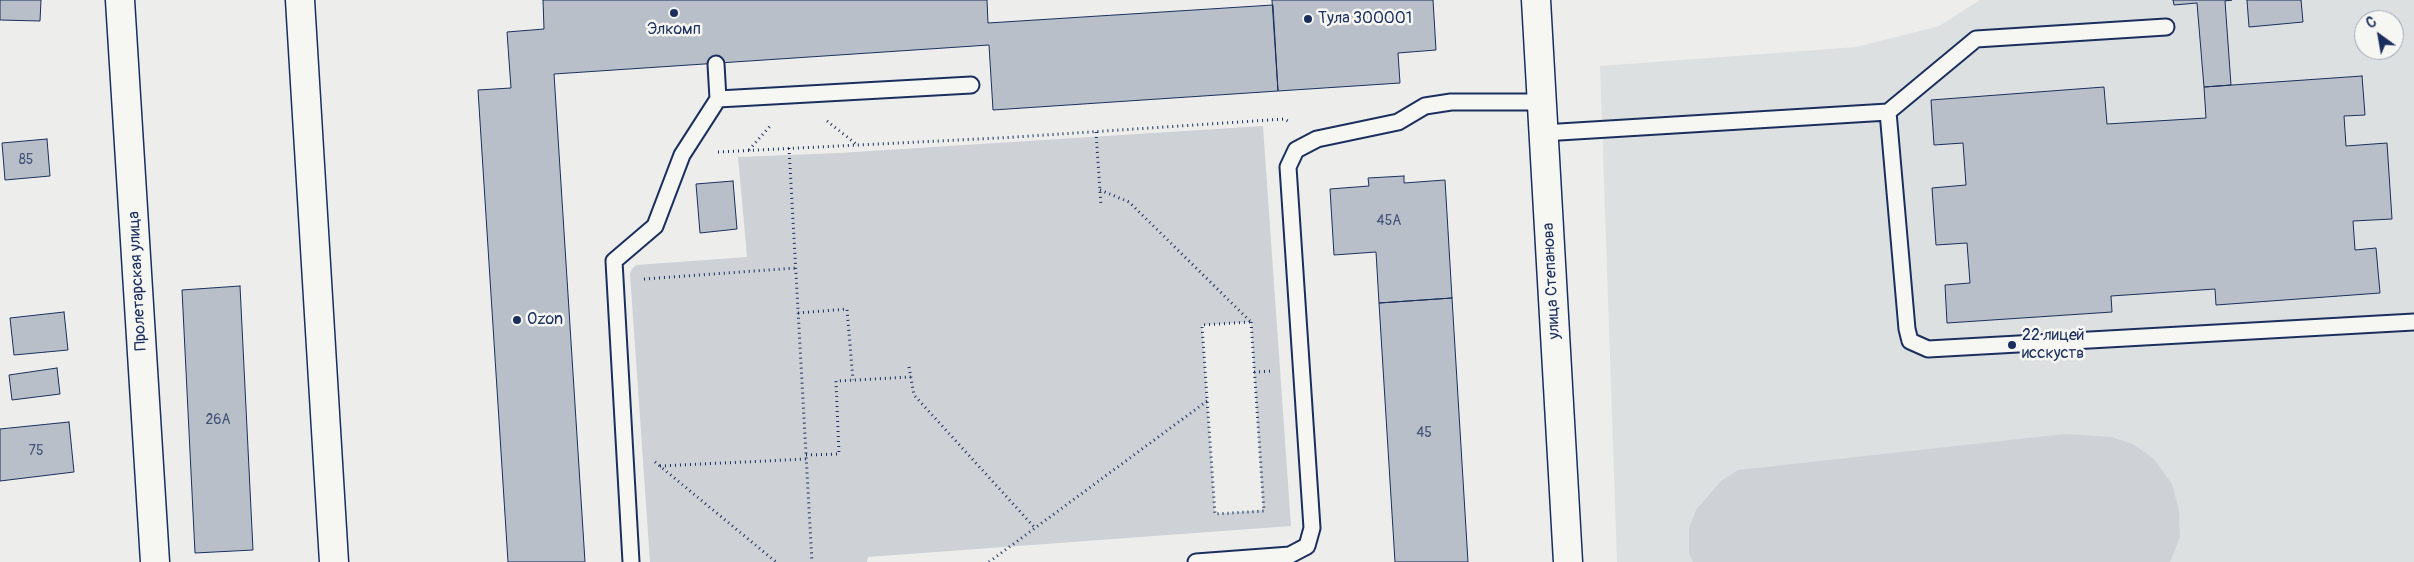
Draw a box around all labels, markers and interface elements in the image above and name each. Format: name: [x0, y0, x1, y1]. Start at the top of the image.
marker: Элкомп: [668, 7, 680, 19]
place label: Тула 300001: [1318, 9, 1412, 29]
north arrow: [2354, 10, 2404, 60]
marker: Тула 300001: [1302, 13, 1314, 25]
text: С: [2363, 13, 2379, 32]
place label: Элкомп: [647, 20, 701, 40]
house number: 85: [19, 152, 33, 168]
street label: Пролетарская улица: [125, 211, 151, 351]
house number: 45А: [1377, 213, 1401, 229]
street label: улица Степанова: [1539, 222, 1565, 340]
place label: Ozon: [527, 310, 563, 330]
marker: Ozon: [511, 314, 523, 326]
place label: 22 лицей исскуств: [2022, 326, 2084, 364]
marker: 22 лицей исскуств: [2006, 339, 2018, 351]
house number: 26А: [205, 412, 231, 428]
house number: 45: [1416, 425, 1432, 441]
house number: 75: [29, 443, 43, 459]

